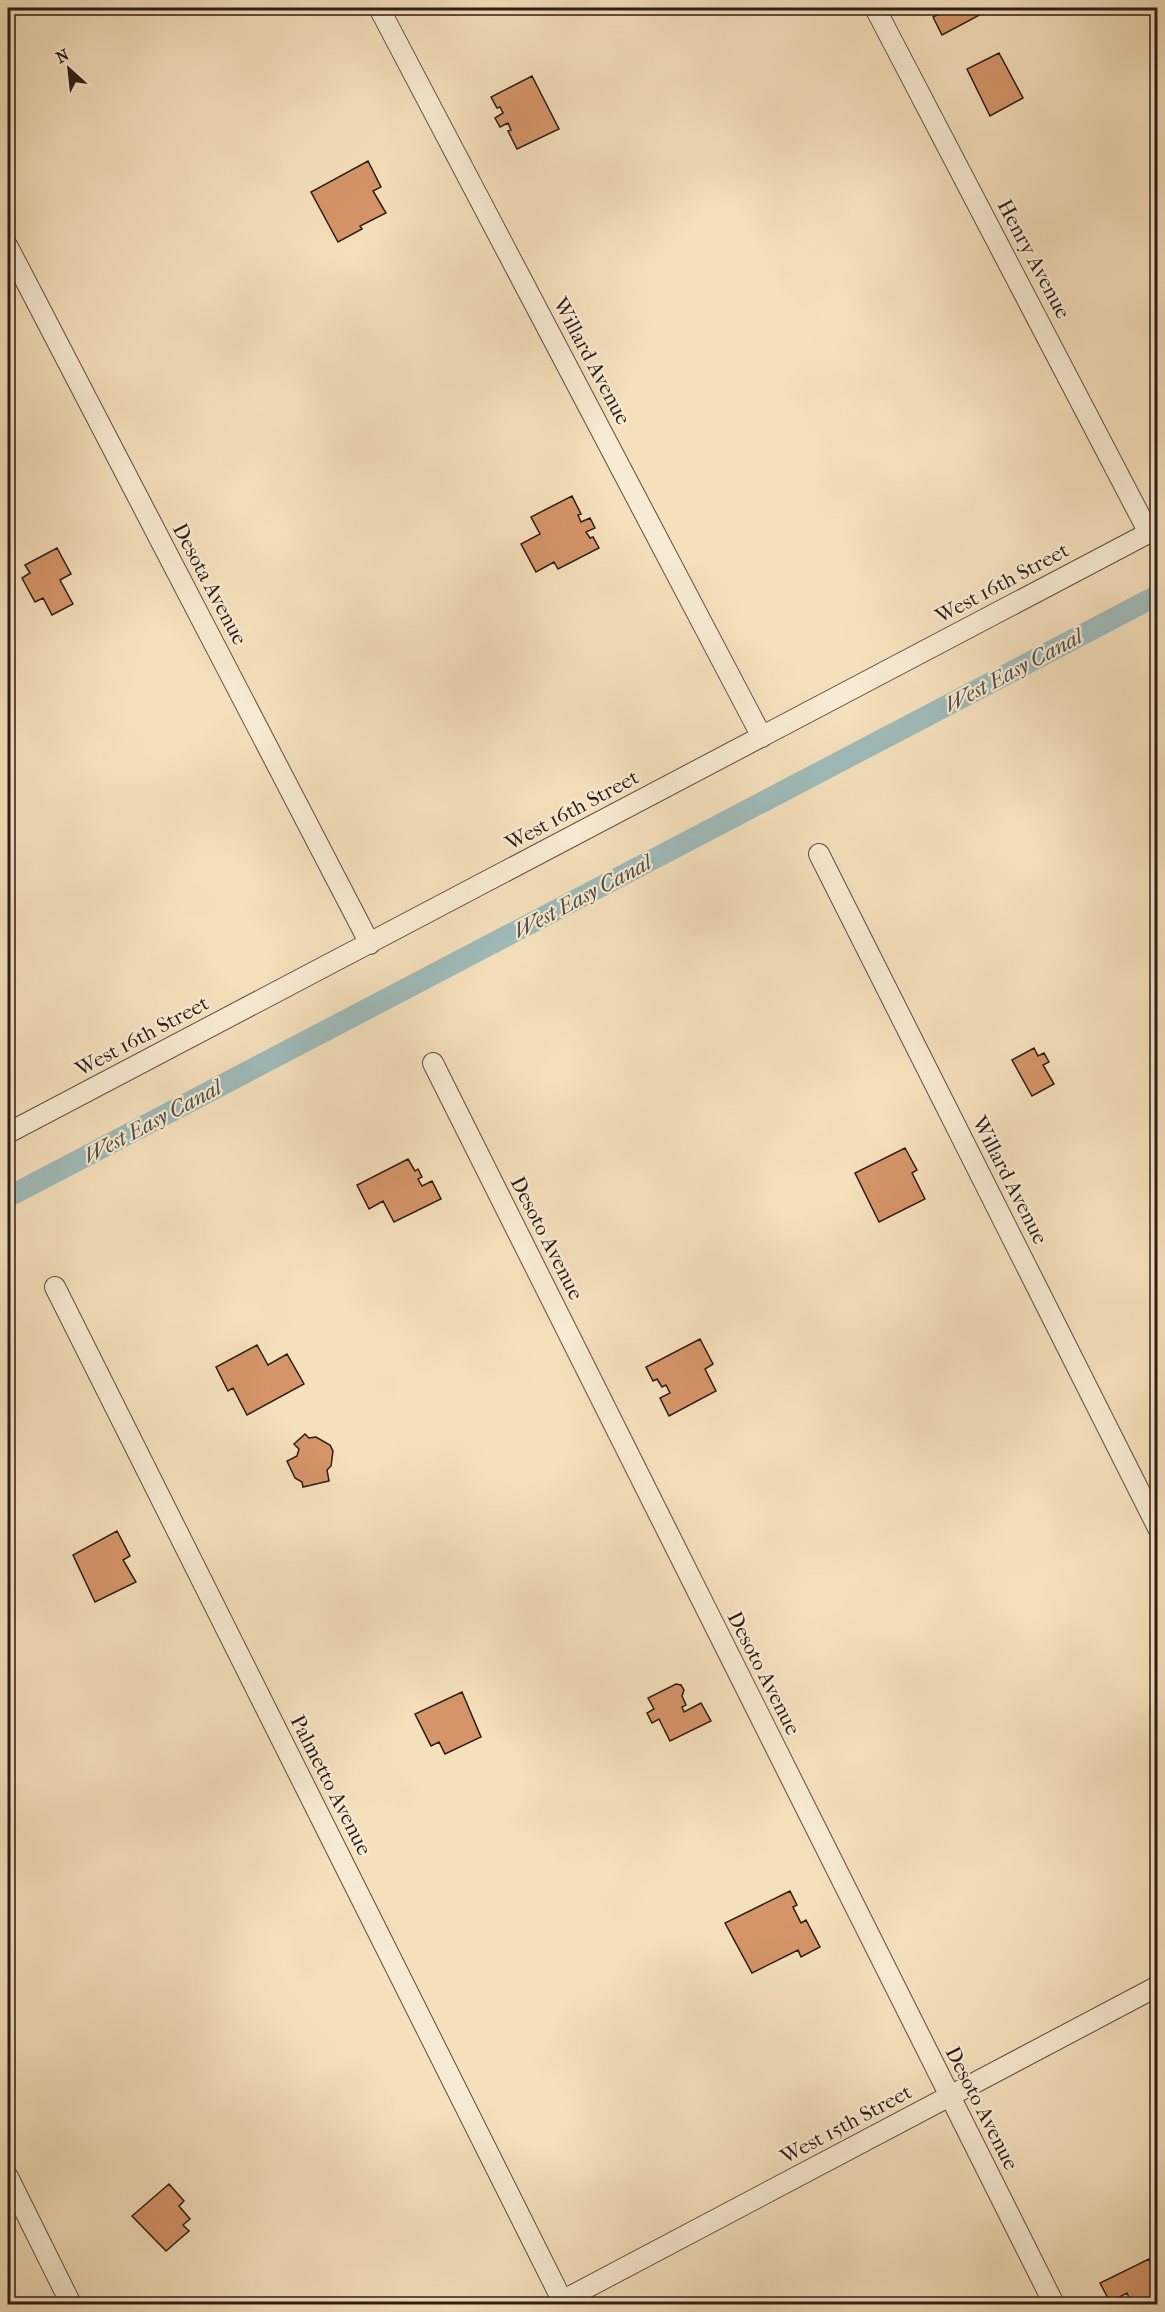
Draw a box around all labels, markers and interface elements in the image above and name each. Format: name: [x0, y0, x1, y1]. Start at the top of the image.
north arrow: [39, 39, 99, 99]
text: N: [53, 44, 73, 67]
street label: Henry Avenue: [993, 195, 1075, 323]
street label: Willard Avenue: [548, 292, 636, 429]
street label: Desota Avenue: [168, 519, 252, 649]
street label: West 16th Street: [930, 538, 1073, 629]
water label: West Easy Canal: [940, 622, 1089, 718]
street label: West 16th Street: [500, 765, 643, 856]
water label: West Easy Canal: [509, 848, 658, 944]
street label: West 16th Street: [70, 991, 213, 1082]
water label: West Easy Canal: [79, 1073, 228, 1169]
street label: Willard Avenue: [967, 1111, 1053, 1248]
street label: Desoto Avenue: [506, 1172, 588, 1304]
street label: Desoto Avenue: [723, 1607, 805, 1739]
street label: Palmetto Avenue: [285, 1711, 377, 1859]
street label: Desoto Avenue: [941, 2042, 1023, 2174]
street label: West 15th Street: [775, 2079, 916, 2169]

